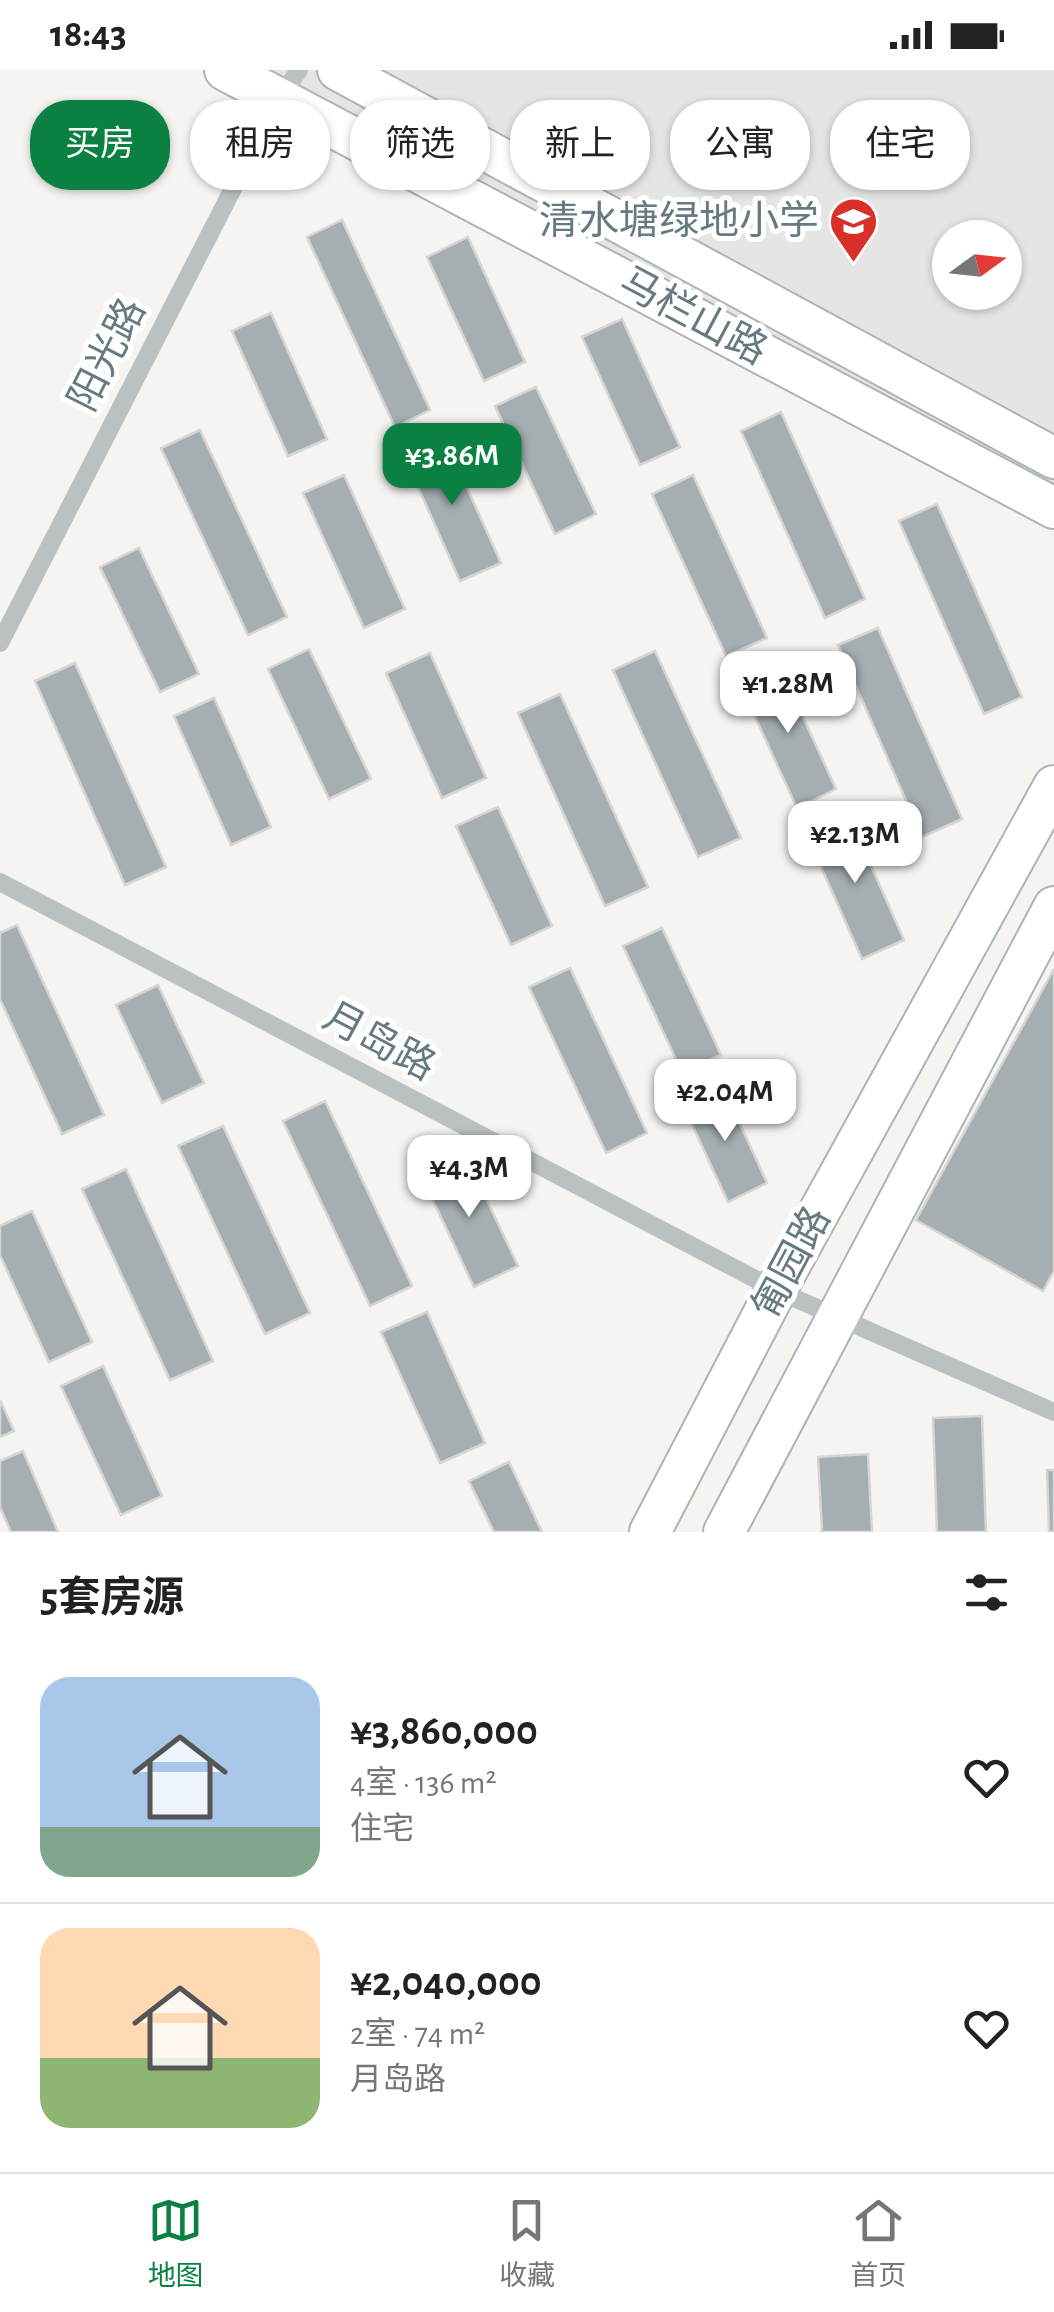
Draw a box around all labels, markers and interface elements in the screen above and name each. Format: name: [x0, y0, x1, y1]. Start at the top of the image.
text: 18:43: [50, 16, 127, 54]
chip: 买房: [30, 100, 170, 190]
chip: 租房: [190, 100, 330, 190]
chip: 筛选: [350, 100, 490, 190]
chip: 新上: [510, 100, 650, 190]
chip: 公寓: [670, 100, 810, 190]
chip: 住宅: [830, 100, 970, 190]
school or university icon: 清水塘绿地小学: [828, 196, 880, 264]
place label: 清水塘绿地小学: [539, 200, 819, 242]
north arrow: [932, 220, 1022, 310]
map controls: [932, 220, 1022, 310]
street label: 马栏山路: [613, 260, 774, 372]
street label: 阳光路: [61, 292, 153, 418]
pin: ¥3.86M: [371, 423, 533, 508]
text: ¥3.86M: [405, 439, 499, 471]
pin: ¥1.28M: [707, 651, 869, 736]
text: ¥1.28M: [742, 667, 834, 699]
pin: ¥2.13M: [774, 801, 936, 886]
text: ¥2.13M: [810, 817, 900, 849]
street label: 月岛路: [317, 994, 442, 1088]
pin: ¥2.04M: [644, 1059, 806, 1144]
text: ¥2.04M: [676, 1075, 774, 1107]
pin: ¥4.3M: [399, 1135, 539, 1220]
text: ¥4.3M: [429, 1151, 509, 1183]
street label: 匍园路: [744, 1200, 838, 1325]
icon: filters: [959, 1565, 1014, 1620]
text: 5套房源: [40, 1577, 184, 1619]
text: ¥3,860,000: [350, 1710, 538, 1752]
icon: home: [120, 1717, 240, 1837]
icon: heart: [959, 1750, 1014, 1805]
text: 4室 · 136 m²: [350, 1767, 497, 1799]
text: 住宅: [350, 1813, 414, 1845]
text: ¥2,040,000: [350, 1961, 542, 2003]
icon: home: [120, 1968, 240, 2088]
icon: heart: [959, 2001, 1014, 2056]
text: 2室 · 74 m²: [350, 2018, 485, 2050]
text: 月岛路: [350, 2064, 446, 2096]
tab: 地图: [148, 2193, 204, 2294]
tab: 收藏: [499, 2193, 555, 2294]
tab: 首页: [850, 2193, 906, 2294]

